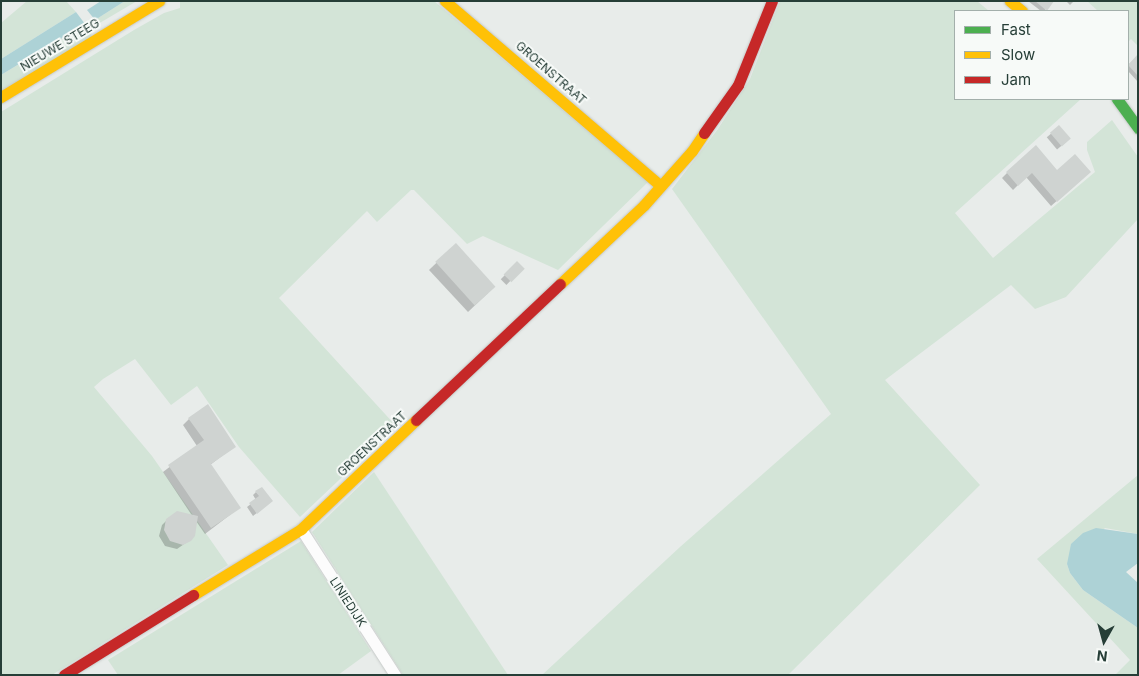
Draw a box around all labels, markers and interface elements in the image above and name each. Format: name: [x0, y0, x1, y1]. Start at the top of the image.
legend: [954, 10, 1129, 100]
street label: NIEUWE STEEG: [18, 16, 102, 74]
text: Fast: [1001, 20, 1031, 39]
street label: GROENSTRAAT: [513, 38, 589, 108]
text: Slow: [1001, 45, 1035, 64]
text: Jam: [1001, 70, 1031, 89]
street label: GROENSTRAAT: [335, 408, 409, 480]
street label: LINIEDIJK: [327, 574, 369, 630]
north arrow: [1079, 616, 1129, 666]
text: N: [1096, 647, 1108, 665]

